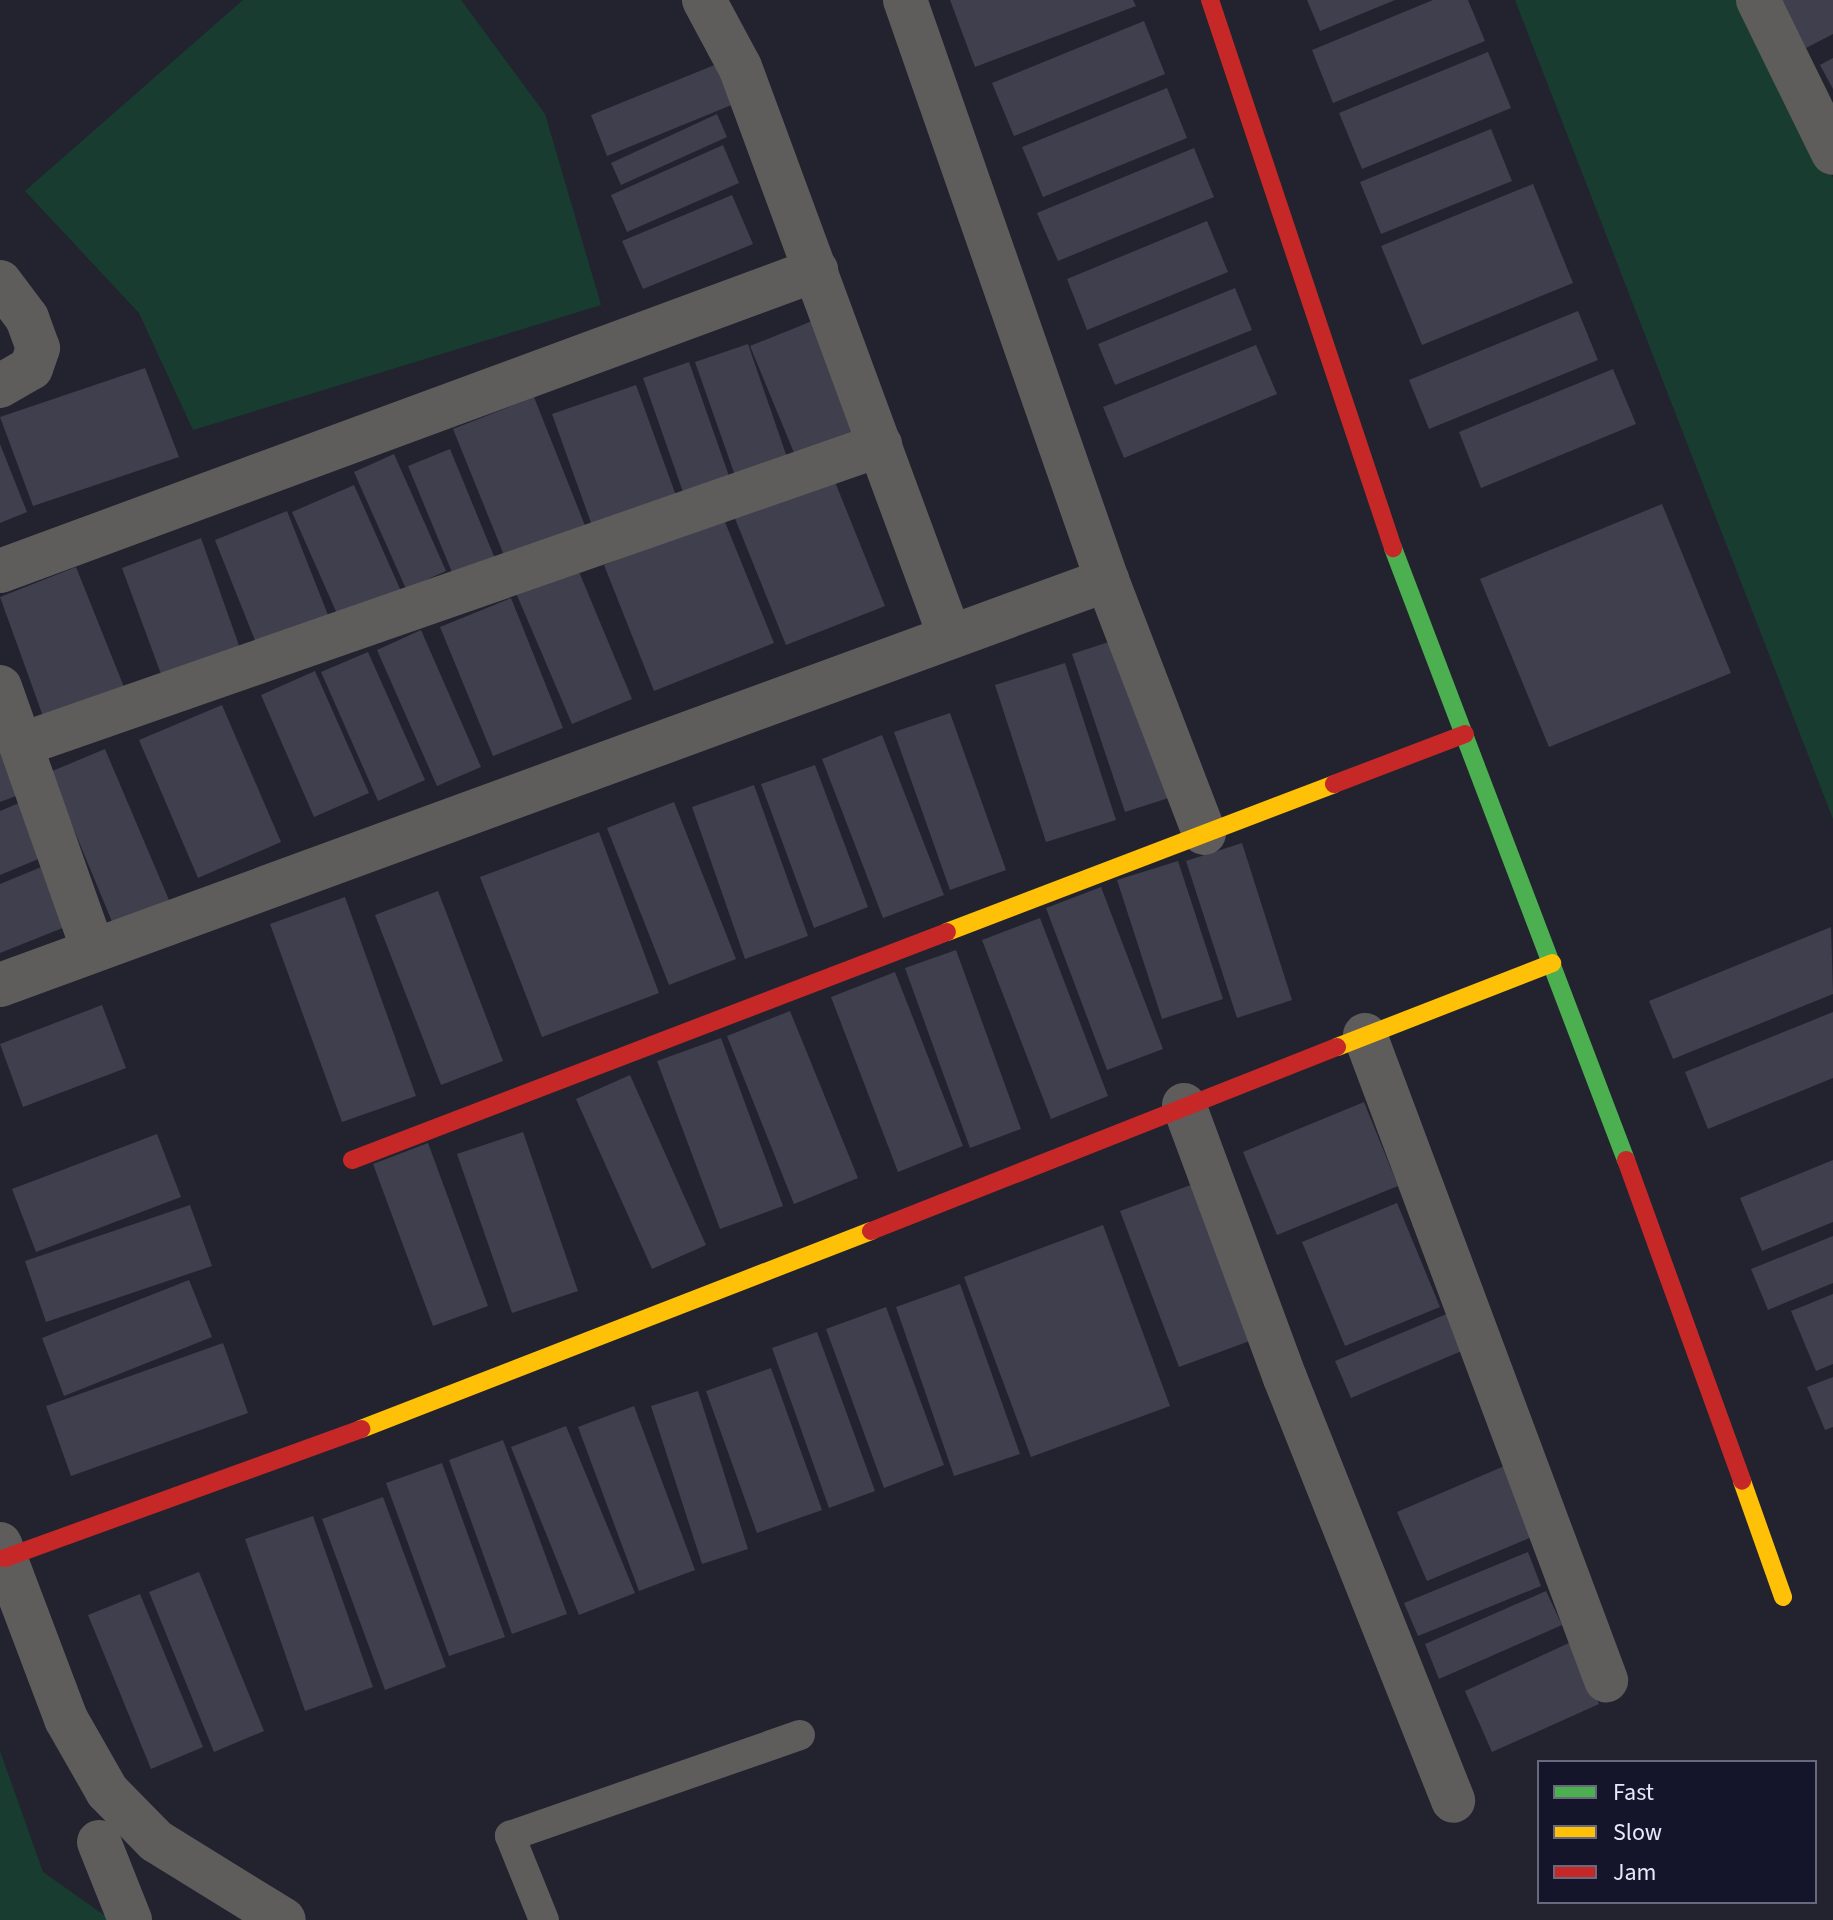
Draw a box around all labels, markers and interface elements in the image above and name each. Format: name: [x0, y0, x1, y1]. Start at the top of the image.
legend: [1537, 1760, 1817, 1904]
text: Fast: [1613, 1775, 1654, 1810]
text: Slow: [1613, 1815, 1662, 1850]
text: Jam: [1613, 1855, 1657, 1890]

